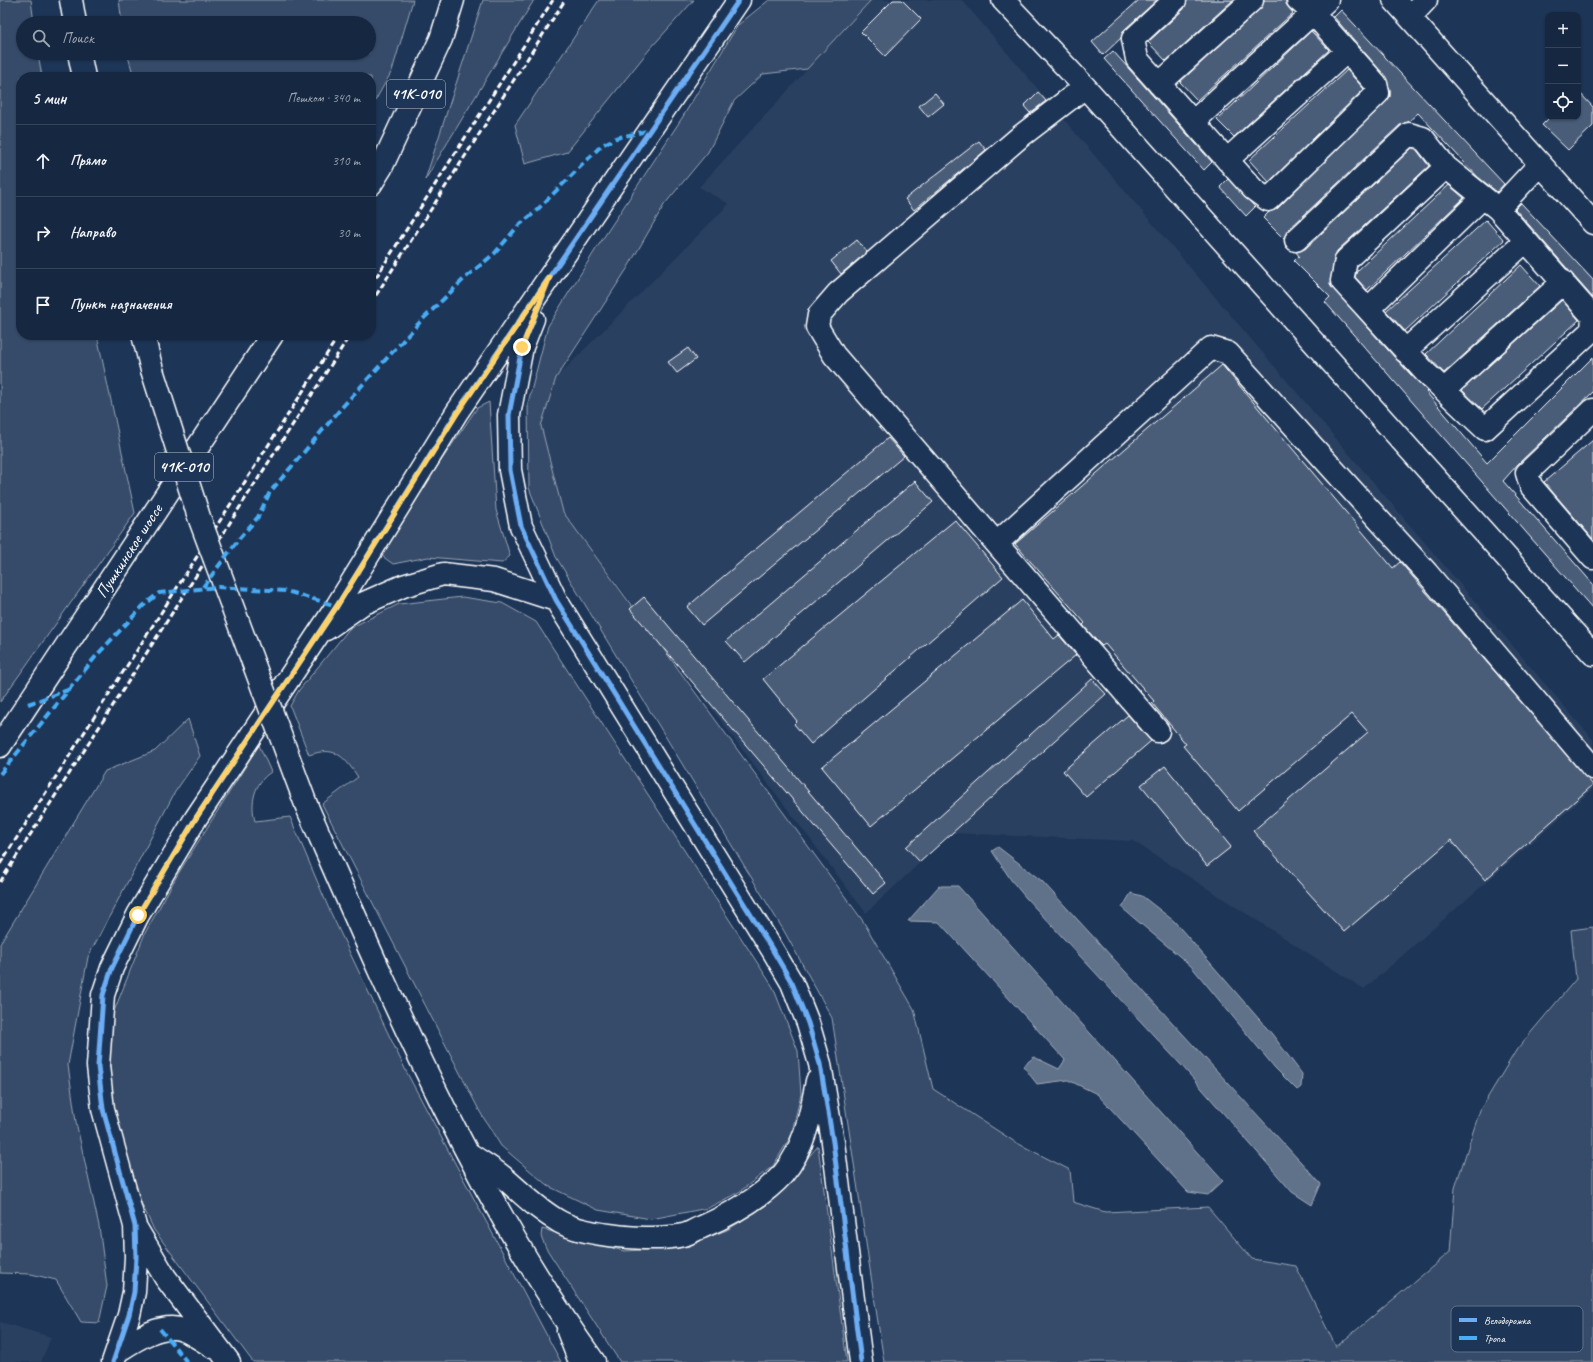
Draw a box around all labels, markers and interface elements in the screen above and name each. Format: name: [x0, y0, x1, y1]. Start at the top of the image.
map controls: [1545, 12, 1581, 120]
button: +: [1545, 12, 1581, 48]
search box: [16, 16, 376, 60]
icon: search: [30, 27, 52, 49]
text: Поиск: [62, 29, 94, 48]
button: −: [1545, 48, 1581, 84]
road number: 41К-010: [387, 80, 445, 108]
button: locate: [1545, 84, 1581, 120]
text: 5 мин: [32, 88, 66, 109]
text: Пешком · 340 m: [287, 90, 360, 106]
icon: ahead: [32, 150, 54, 172]
text: Прямо: [70, 151, 106, 170]
text: 310 m: [332, 153, 360, 169]
icon: right: [32, 222, 54, 244]
text: Направо: [70, 223, 116, 242]
text: 30 m: [338, 225, 360, 241]
icon: arrive: [32, 294, 54, 316]
text: Пункт назначения: [70, 295, 172, 314]
route end: [513, 338, 531, 356]
road number: 41К-010: [155, 453, 213, 481]
street label: Пушкинское шоссе: [91, 499, 168, 602]
route start: [129, 906, 147, 924]
legend: [1451, 1306, 1583, 1352]
text: Велодорожка: [1484, 1313, 1531, 1327]
text: Тропа: [1484, 1331, 1505, 1345]

